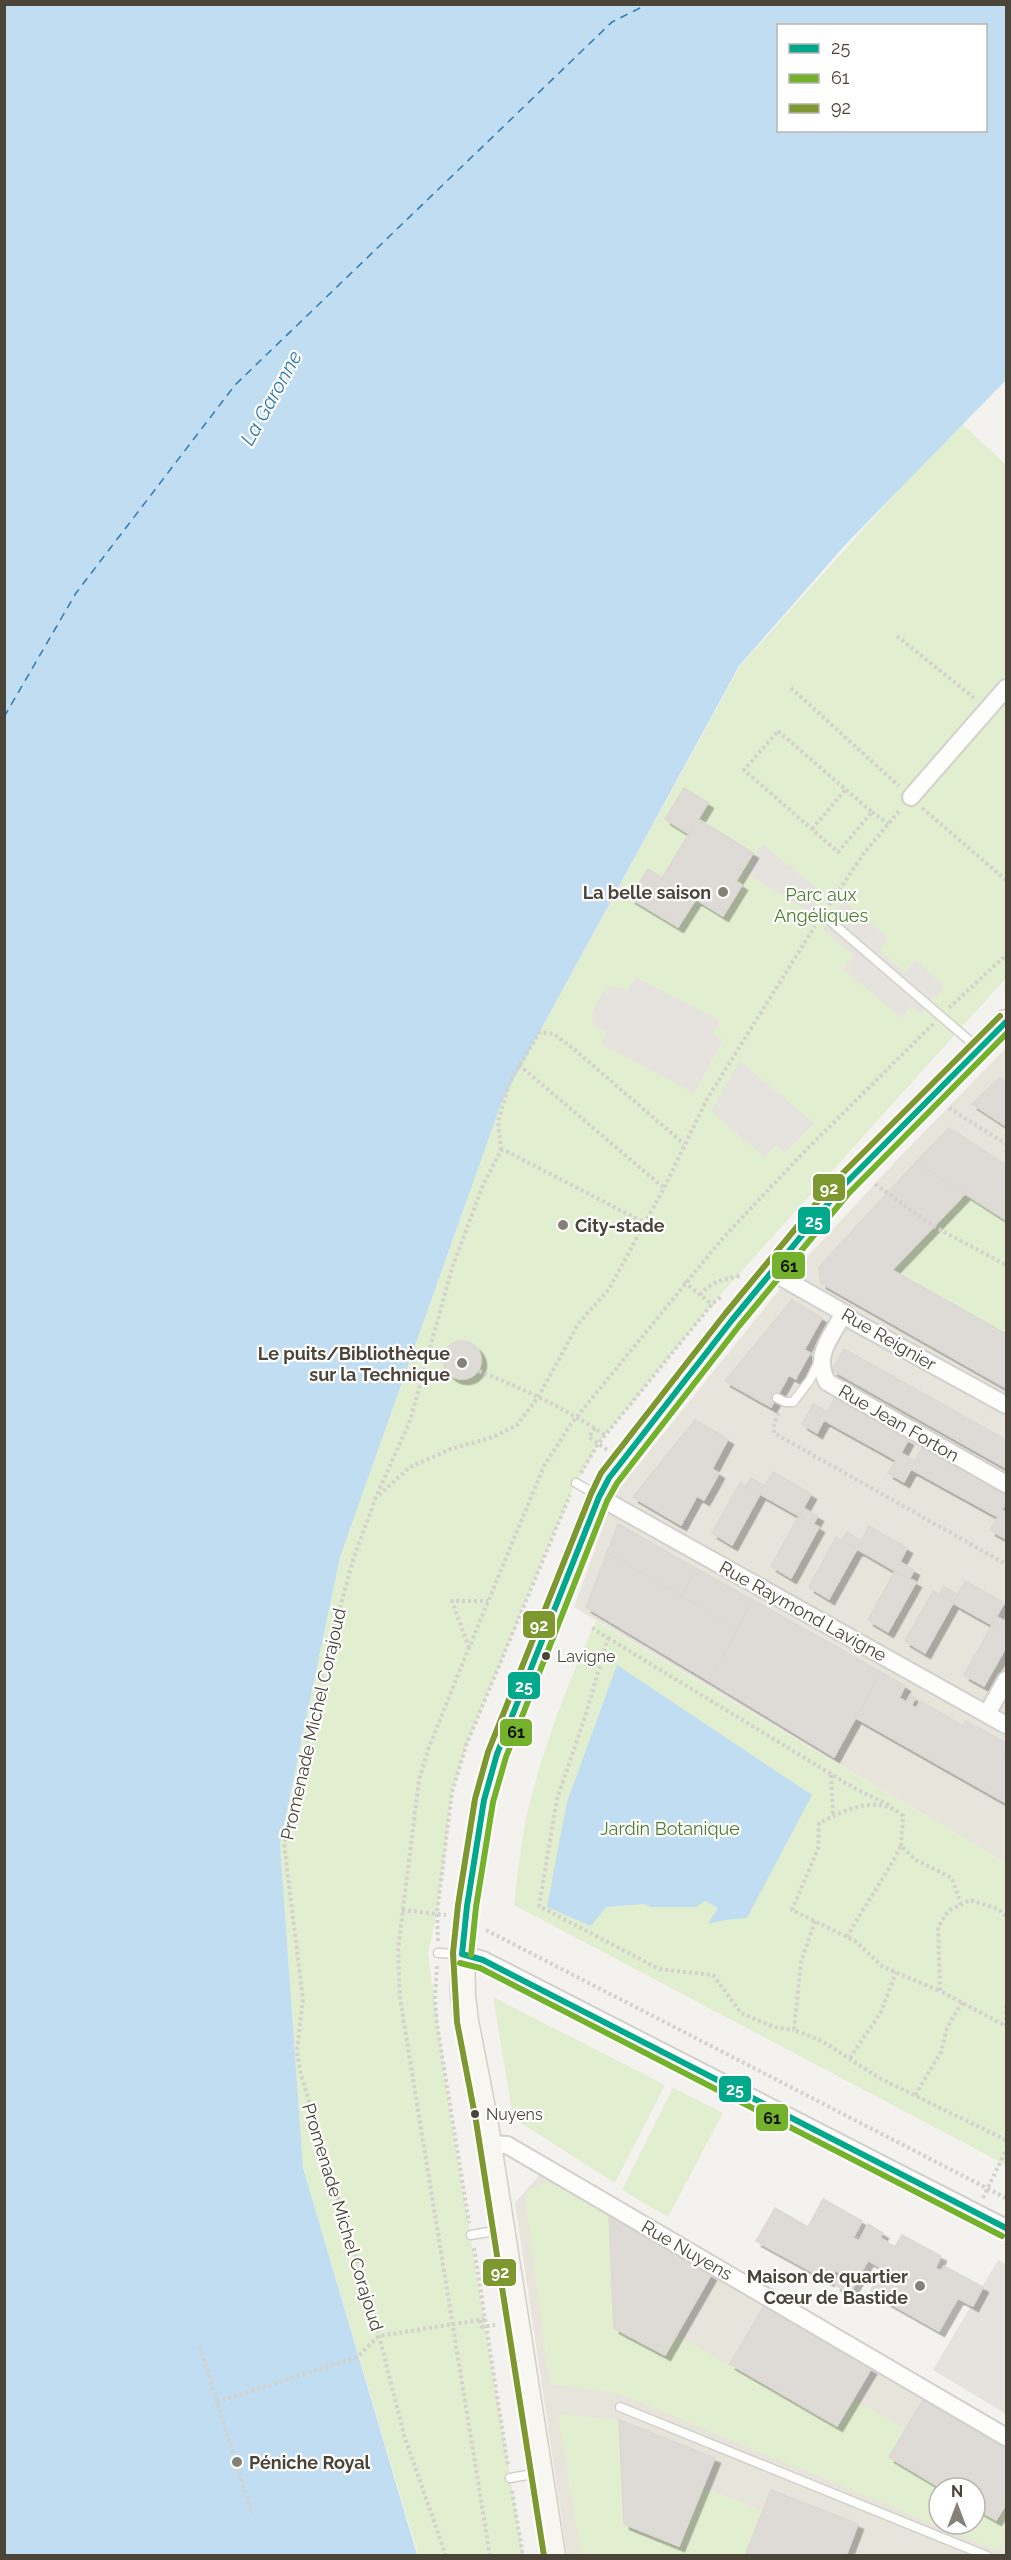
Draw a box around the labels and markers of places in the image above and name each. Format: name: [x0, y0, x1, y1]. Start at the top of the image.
place label: La belle saison: [583, 882, 711, 903]
marker: La belle saison: [716, 885, 730, 899]
place label: City-stade: [575, 1215, 665, 1236]
marker: City-stade: [556, 1218, 570, 1232]
place label: Le puits/Bibliothèque sur la Technique: [258, 1343, 450, 1385]
marker: Le puits/Bibliothèque sur la Technique: [455, 1356, 469, 1370]
place label: Lavigne: [557, 1647, 615, 1666]
marker: Lavigne: [540, 1650, 552, 1662]
place label: Nuyens: [486, 2105, 543, 2124]
marker: Nuyens: [469, 2108, 481, 2120]
place label: Maison de quartier Cœur de Bastide: [747, 2266, 908, 2308]
marker: Maison de quartier Cœur de Bastide: [913, 2279, 927, 2293]
place label: Péniche Royal: [249, 2452, 371, 2473]
marker: Péniche Royal: [230, 2455, 244, 2469]

